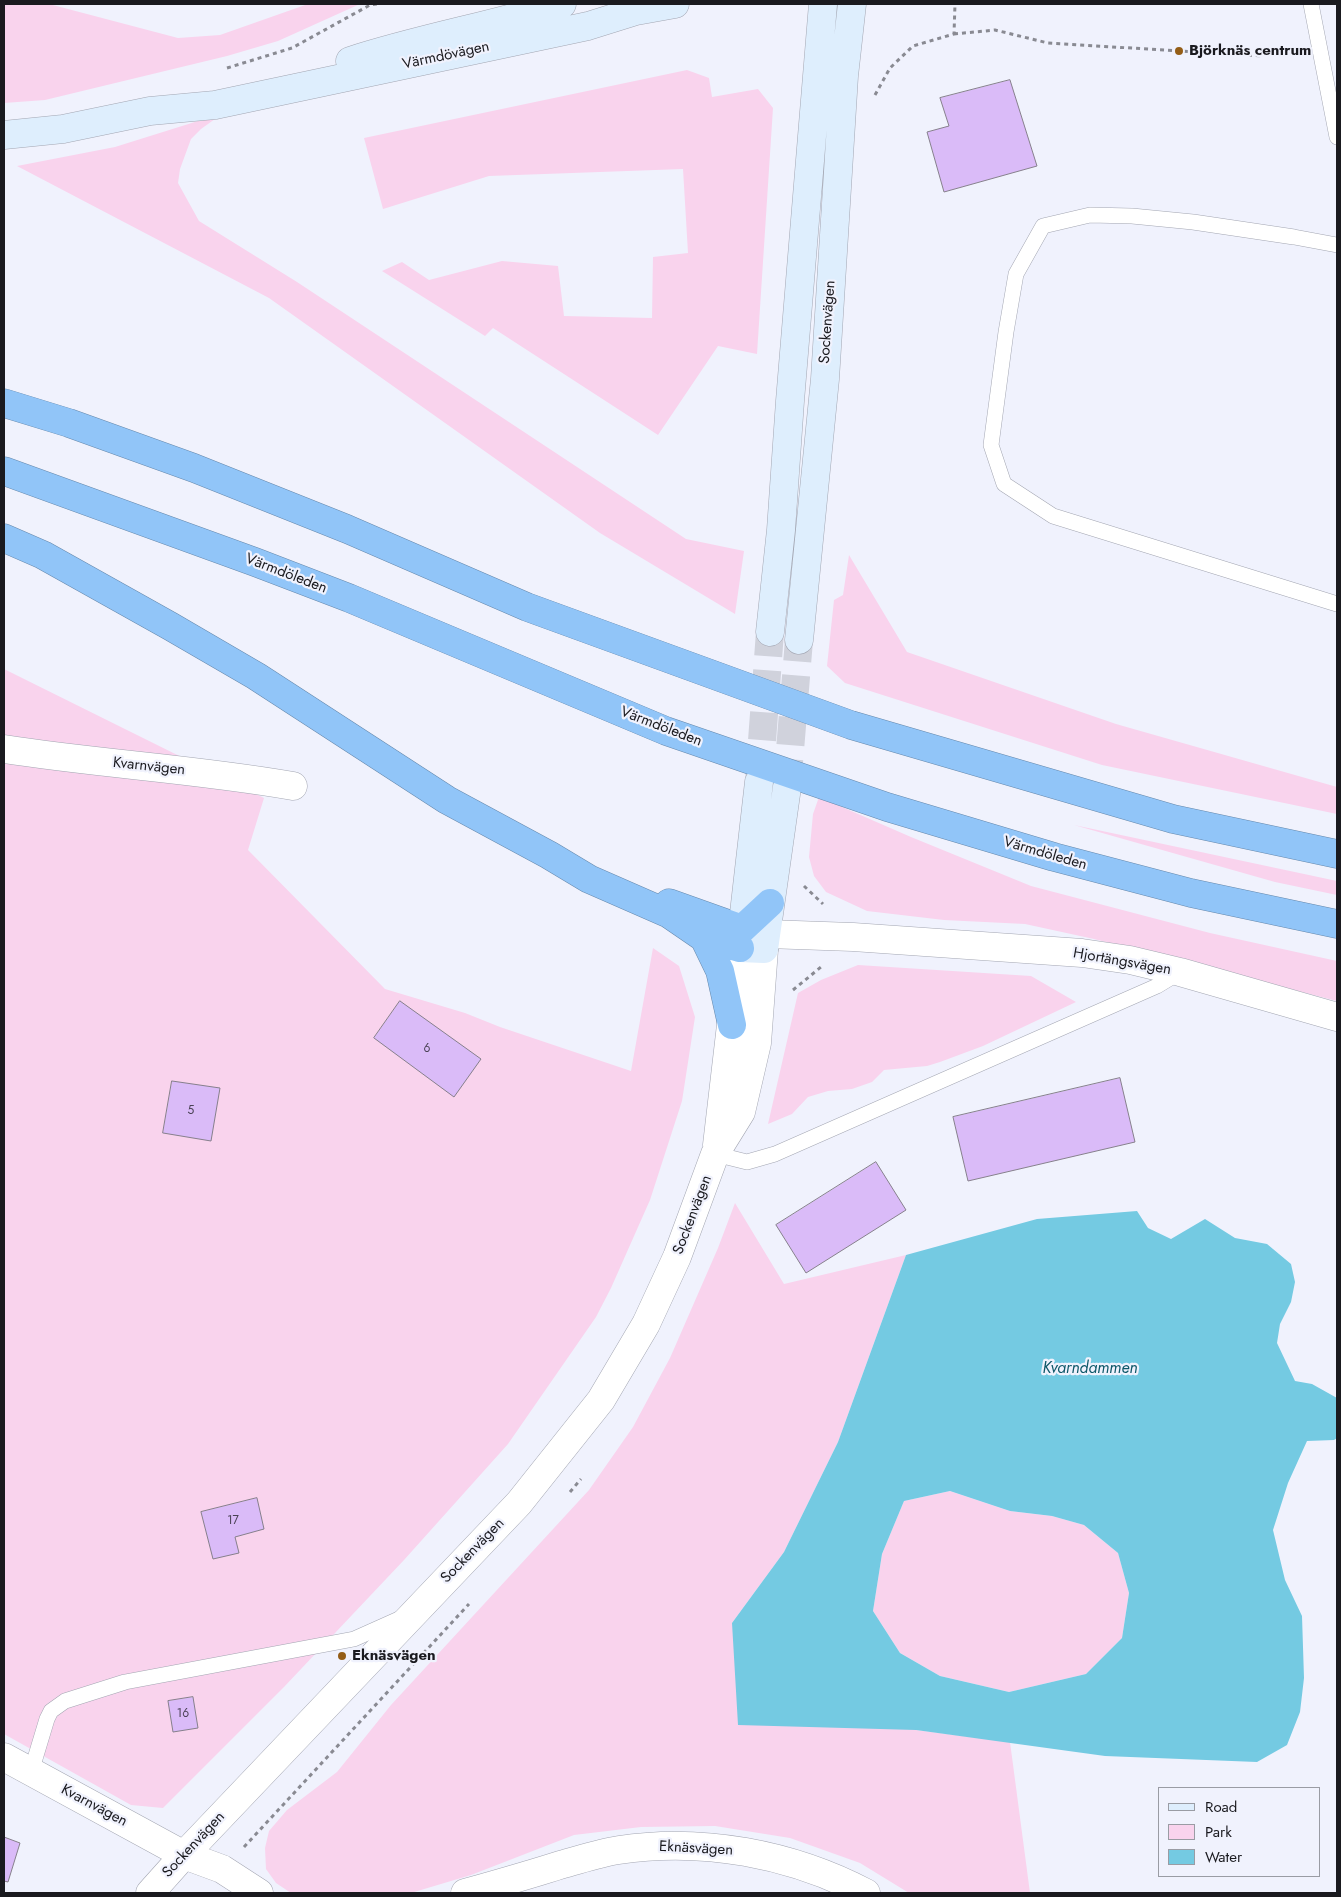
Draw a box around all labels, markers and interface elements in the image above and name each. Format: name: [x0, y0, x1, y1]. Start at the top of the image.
street label: Värmdövägen: [401, 38, 491, 74]
place label: Björknäs centrum: [1189, 42, 1311, 60]
marker: Björknäs centrum: [1173, 45, 1185, 57]
street label: Sockenvägen: [816, 280, 840, 364]
street label: Värmdöleden: [243, 550, 329, 598]
street label: Värmdöleden: [618, 703, 704, 751]
street label: Kvarnvägen: [112, 754, 186, 780]
street label: Värmdöleden: [1001, 833, 1089, 875]
street label: Hjortängsvägen: [1072, 945, 1172, 979]
house number: 6: [424, 1042, 430, 1056]
house number: 5: [188, 1104, 194, 1118]
street label: Sockenvägen: [670, 1173, 716, 1257]
water label: Kvarndammen: [1042, 1359, 1138, 1379]
house number: 17: [227, 1514, 239, 1528]
street label: Sockenvägen: [438, 1515, 508, 1587]
place label: Eknäsvägen: [352, 1647, 436, 1665]
marker: Eknäsvägen: [336, 1650, 348, 1662]
house number: 16: [177, 1707, 189, 1721]
street label: Kvarnvägen: [58, 1781, 130, 1831]
legend: [1158, 1787, 1321, 1877]
text: Road: [1205, 1796, 1237, 1818]
street label: Sockenvägen: [159, 1808, 229, 1882]
text: Park: [1205, 1821, 1232, 1843]
street label: Eknäsvägen: [659, 1838, 733, 1860]
text: Water: [1205, 1846, 1242, 1868]

